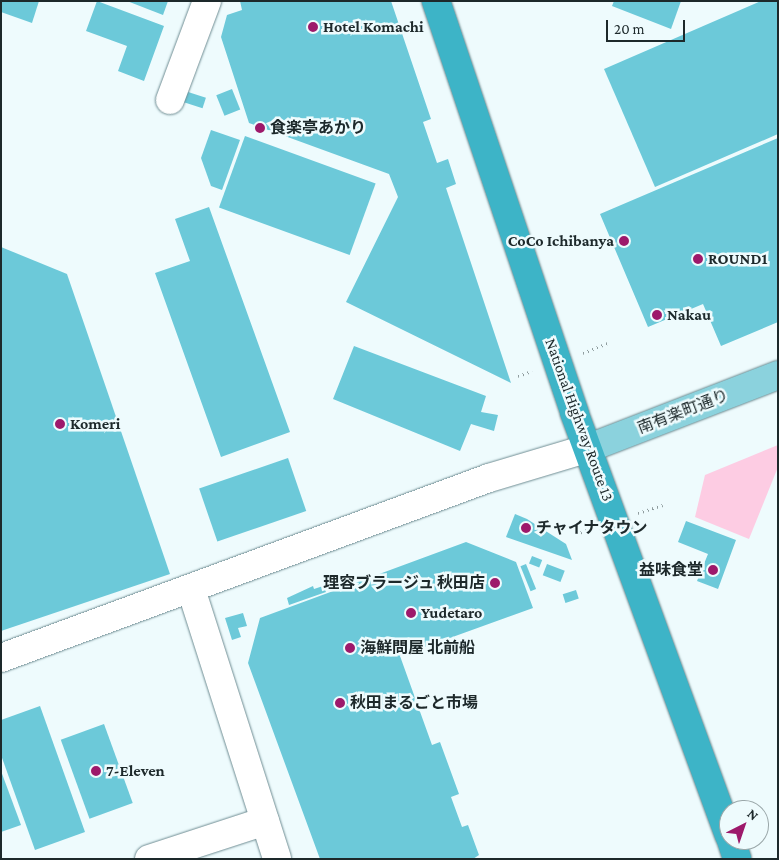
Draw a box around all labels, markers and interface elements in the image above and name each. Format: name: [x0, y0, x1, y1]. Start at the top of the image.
scale bar: [609, 10, 688, 42]
place label: Hotel Komachi: [323, 17, 424, 37]
marker: Hotel Komachi: [307, 21, 319, 33]
text: 20 m: [614, 21, 645, 37]
place label: 食楽亭あかり: [270, 118, 366, 138]
marker: 食楽亭あかり: [254, 122, 266, 134]
place label: CoCo Ichibanya: [508, 231, 614, 251]
marker: CoCo Ichibanya: [618, 235, 630, 247]
place label: ROUND1: [708, 249, 767, 269]
marker: ROUND1: [692, 253, 704, 265]
place label: Nakau: [667, 305, 711, 325]
marker: Nakau: [651, 309, 663, 321]
street label: National Highway Route 13: [541, 336, 617, 504]
street label: 南有楽町通り: [635, 386, 731, 438]
place label: Komeri: [70, 414, 120, 434]
marker: Komeri: [54, 418, 66, 430]
place label: チャイナタウン: [536, 518, 648, 538]
marker: チャイナタウン: [520, 522, 532, 534]
place label: 益味食堂: [639, 560, 703, 580]
marker: 益味食堂: [707, 564, 719, 576]
place label: 理容ブラージュ 秋田店: [322, 573, 485, 593]
marker: 理容ブラージュ 秋田店: [489, 577, 501, 589]
place label: Yudetaro: [421, 603, 482, 623]
marker: Yudetaro: [405, 607, 417, 619]
place label: 海鮮問屋 北前船: [360, 638, 475, 658]
marker: 海鮮問屋 北前船: [344, 642, 356, 654]
place label: 秋田まるごと市場: [350, 693, 478, 713]
marker: 秋田まるごと市場: [334, 697, 346, 709]
place label: 7-Eleven: [106, 761, 165, 781]
marker: 7-Eleven: [90, 765, 102, 777]
north arrow: [719, 800, 769, 850]
text: N: [744, 805, 762, 824]

